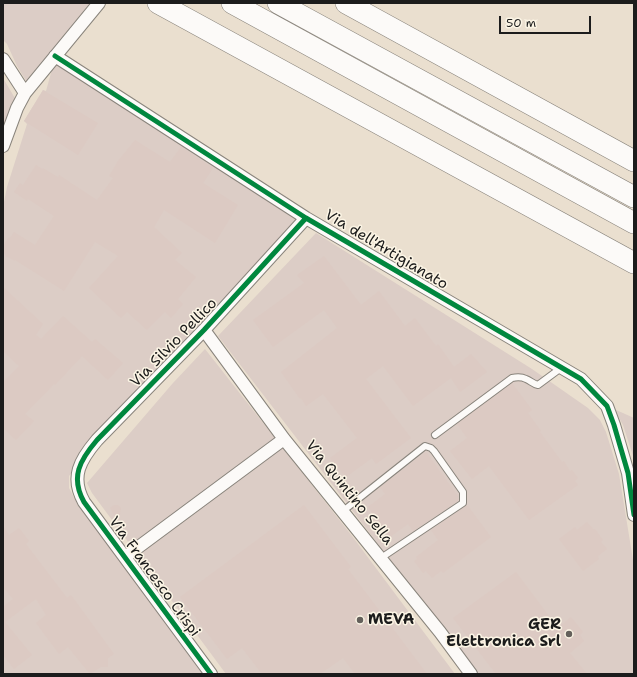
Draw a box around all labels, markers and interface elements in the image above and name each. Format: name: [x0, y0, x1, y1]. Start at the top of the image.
scale bar: [501, 8, 593, 34]
text: 50 m: [506, 15, 536, 31]
street label: Via dell'Artigianato: [321, 206, 451, 294]
street label: Via Silvio Pellico: [127, 295, 221, 391]
street label: Via Quintino Sella: [301, 437, 397, 549]
street label: Via Francesco Crispi: [104, 513, 204, 641]
place label: MEVA: [368, 611, 414, 629]
marker: MEVA: [355, 615, 365, 625]
place label: GER Elettronica Srl: [446, 616, 561, 651]
marker: GER Elettronica Srl: [564, 629, 574, 639]

